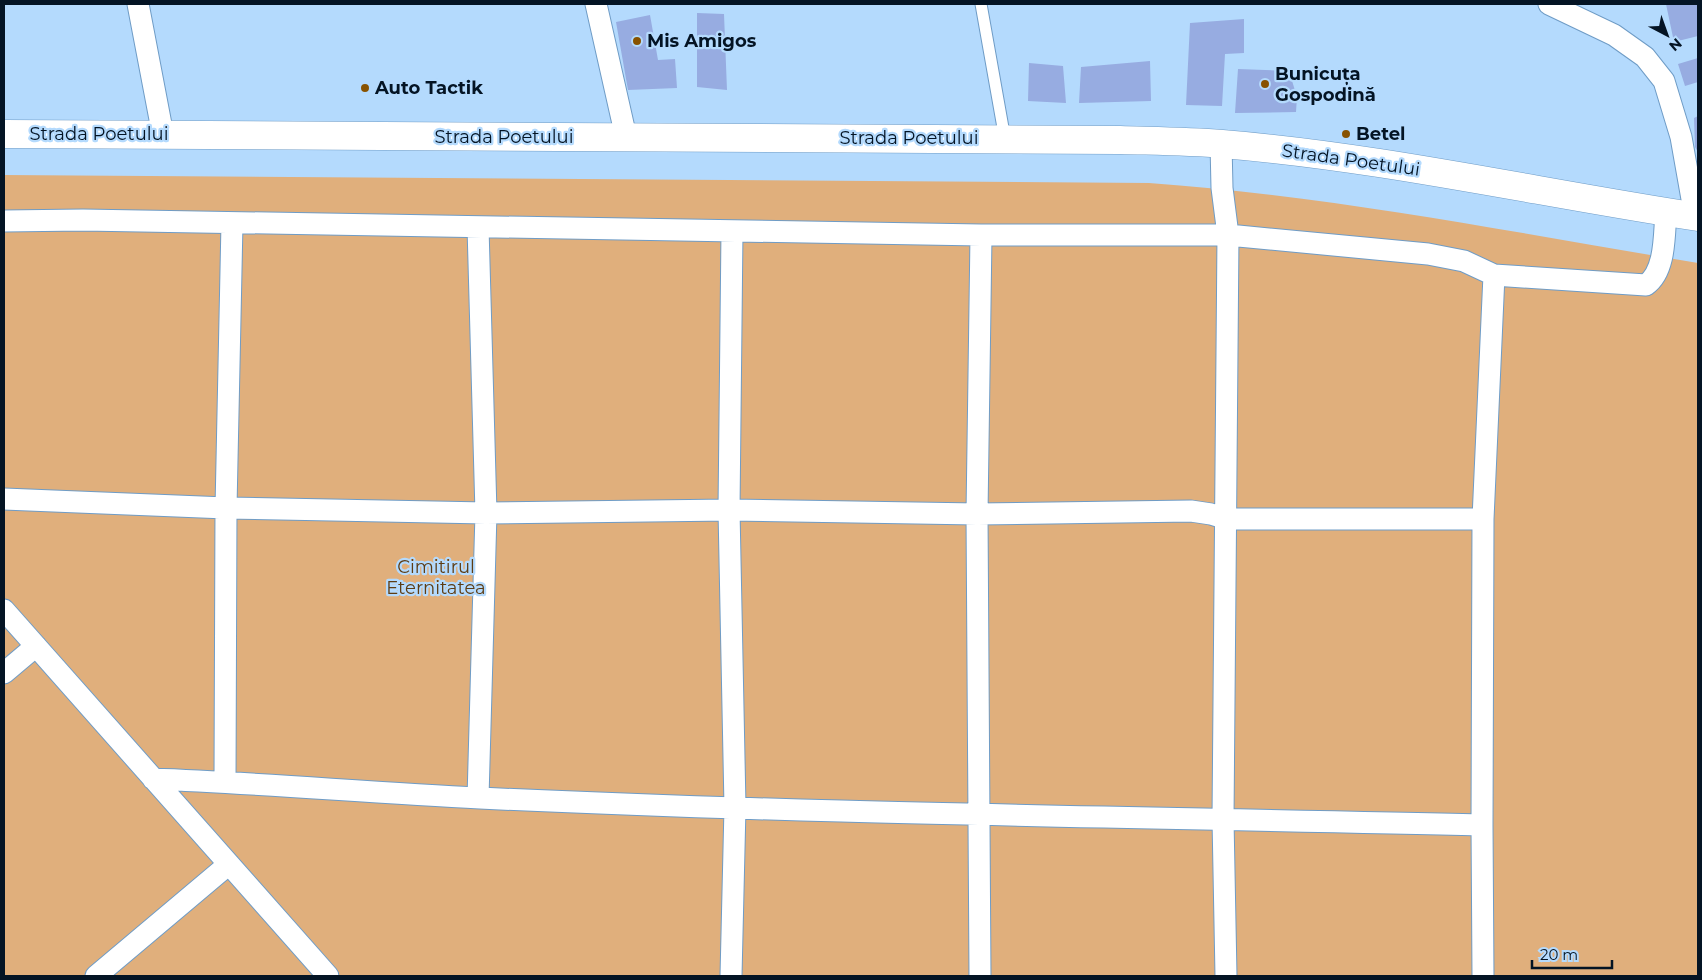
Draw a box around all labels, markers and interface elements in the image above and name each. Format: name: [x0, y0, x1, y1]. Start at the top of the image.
north arrow: [1642, 10, 1692, 60]
place label: Mis Amigos: [647, 30, 757, 52]
text: N: [1665, 34, 1686, 55]
marker: Mis Amigos: [631, 35, 643, 47]
place label: Bunicuța Gospodină: [1275, 63, 1376, 106]
place label: Auto Tactik: [374, 77, 483, 99]
marker: Bunicuța Gospodină: [1259, 78, 1271, 90]
marker: Auto Tactik: [359, 82, 371, 94]
street label: Strada Poetului: [29, 123, 169, 145]
place label: Betel: [1356, 123, 1405, 145]
street label: Strada Poetului: [434, 126, 574, 148]
street label: Strada Poetului: [839, 127, 979, 149]
marker: Betel: [1340, 128, 1352, 140]
street label: Strada Poetului: [1281, 139, 1421, 181]
park label: Cimitirul Eternitatea: [386, 556, 486, 599]
scale bar: [1532, 938, 1612, 970]
text: 20 m: [1540, 945, 1578, 964]

